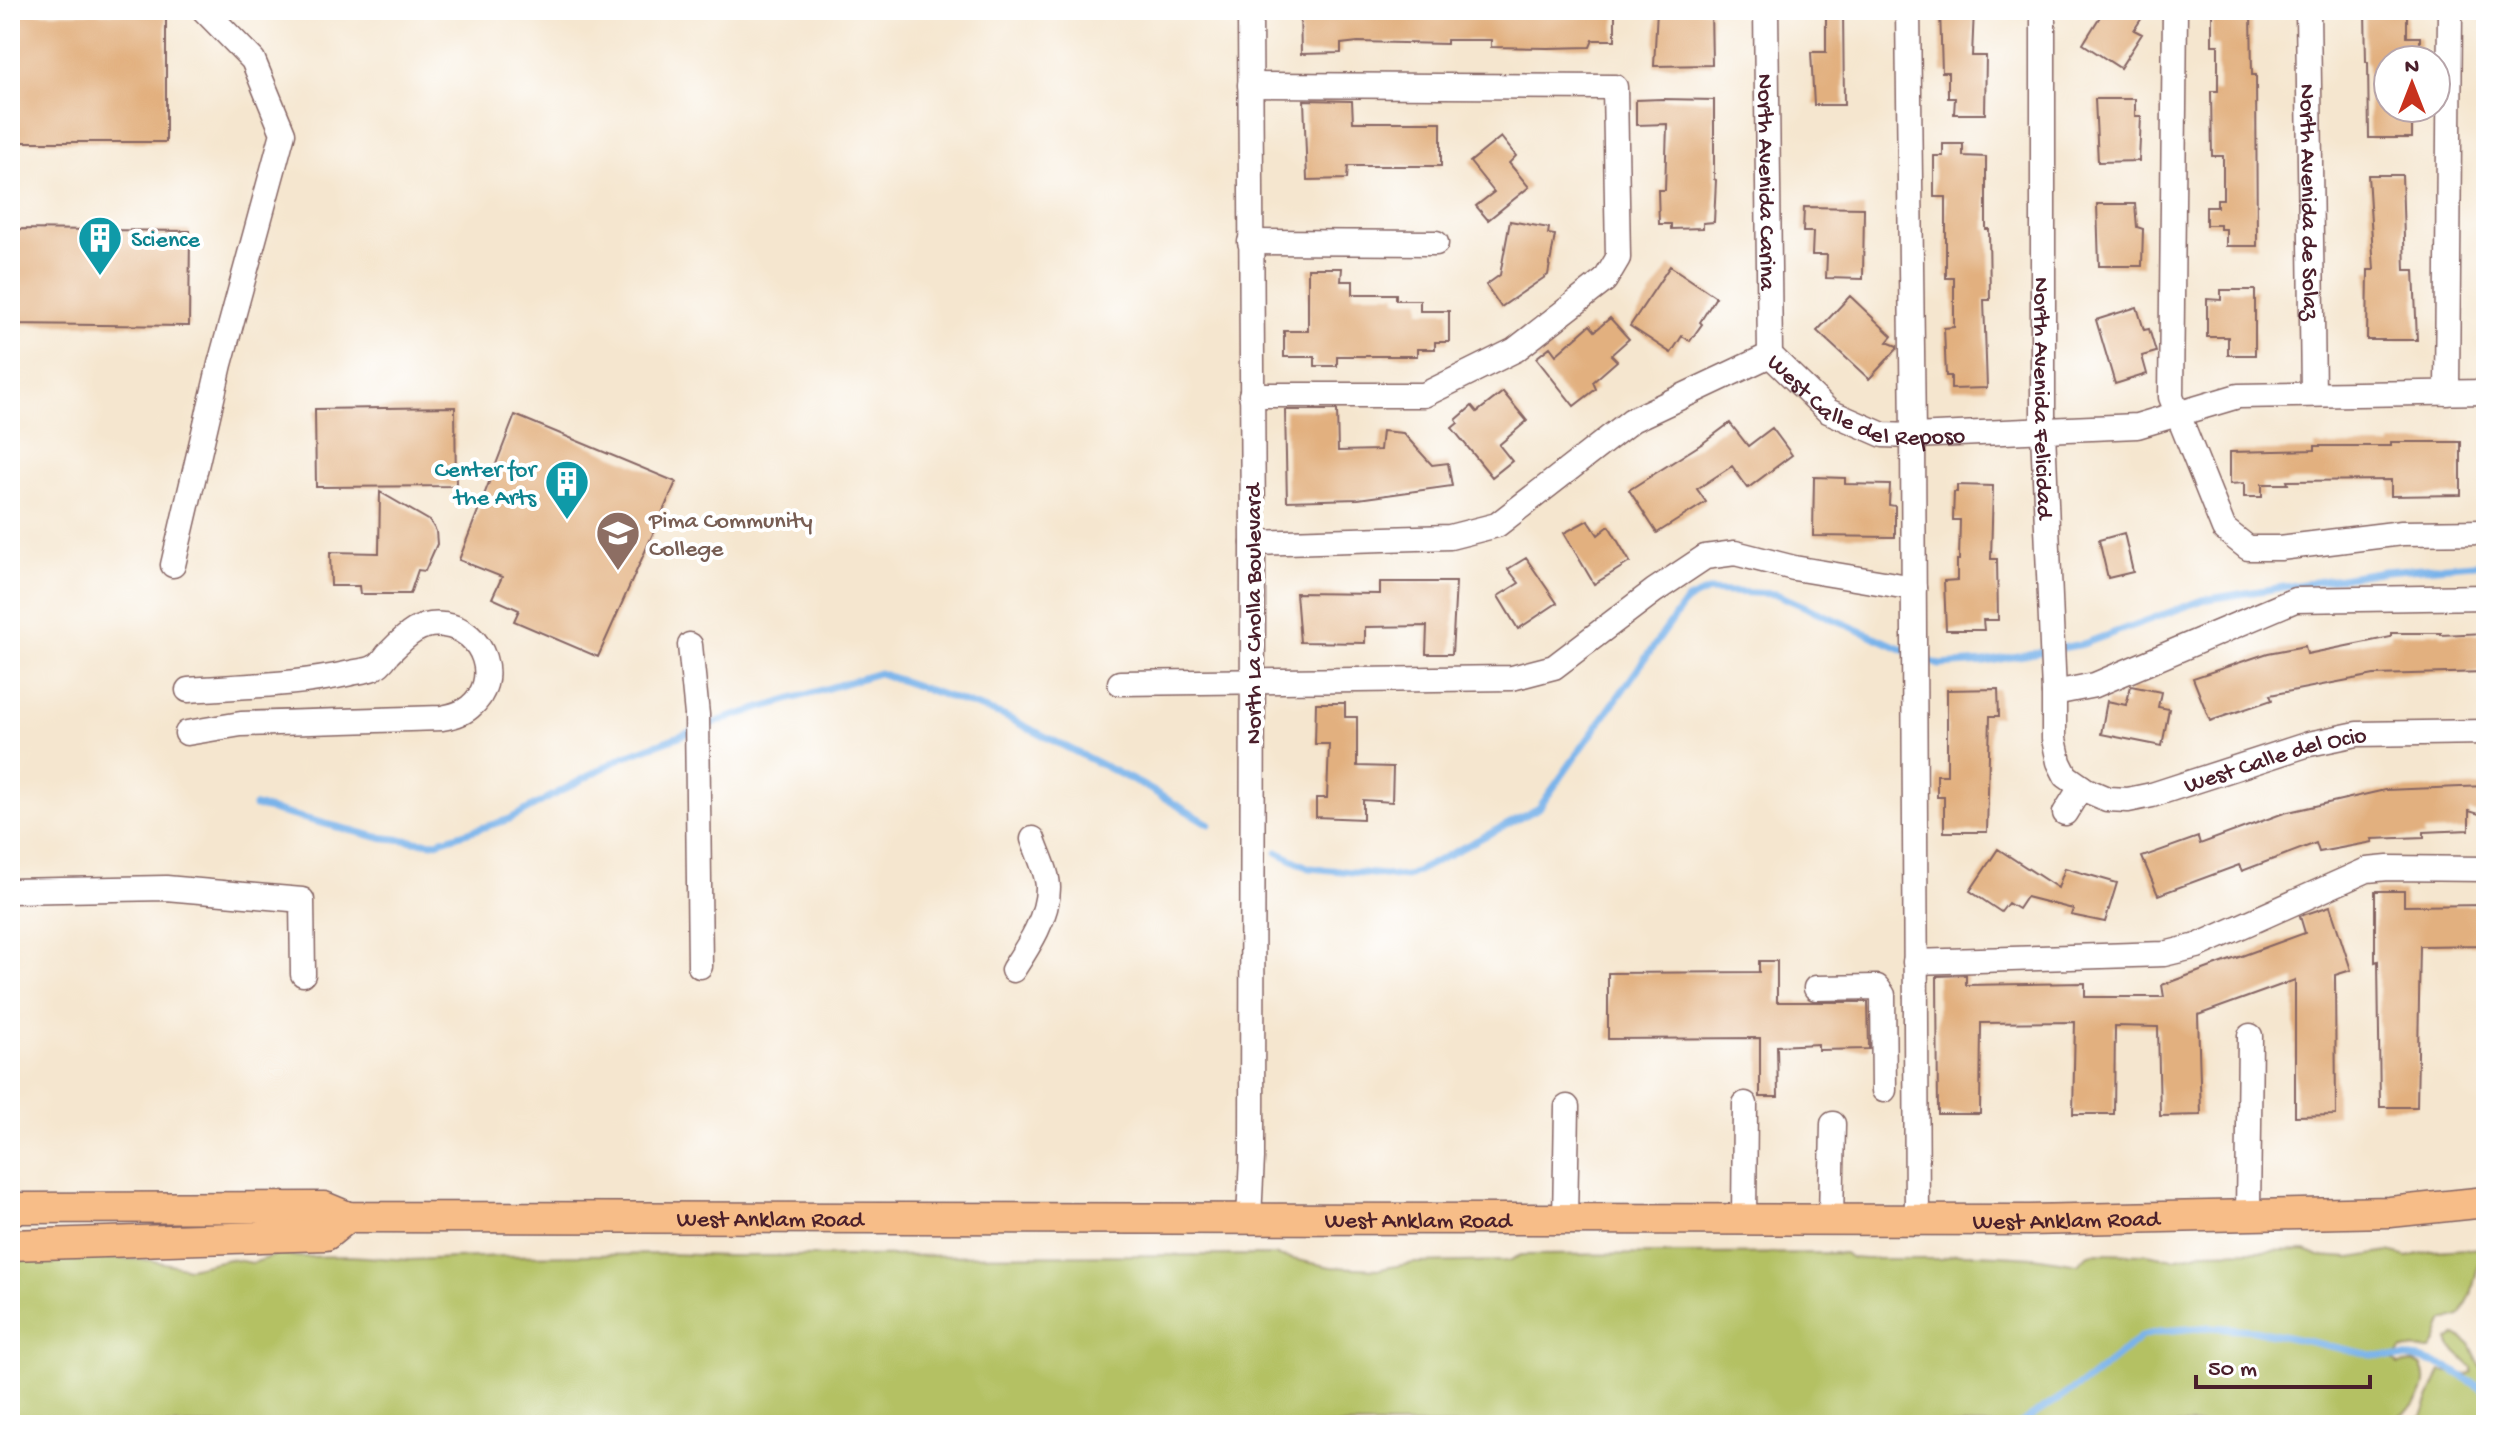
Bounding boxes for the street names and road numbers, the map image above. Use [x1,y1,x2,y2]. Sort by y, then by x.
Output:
street label: North Avenida Carina [1749,74,1780,291]
street label: North Avenida de Solaz [2291,83,2323,322]
street label: North Avenida Felicidad [2025,277,2058,522]
street label: West Calle del Reposo [1759,349,1966,454]
street label: North La Cholla Boulevard [1241,482,1270,744]
street label: West Calle del Ocio [2181,723,2367,802]
street label: West Anklam Road [1972,1206,2162,1238]
street label: West Anklam Road [676,1207,866,1236]
street label: West Anklam Road [1324,1208,1514,1237]

